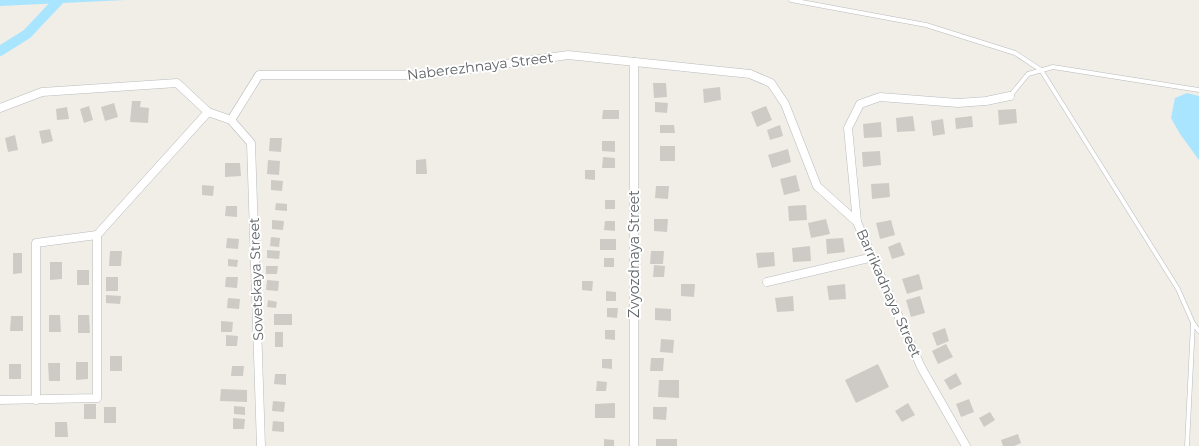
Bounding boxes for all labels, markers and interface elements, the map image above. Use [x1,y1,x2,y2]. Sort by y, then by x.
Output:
street label: Naberezhnaya Street [406,48,554,84]
street label: Zvyozdnaya Street [625,190,643,318]
street label: Sovetskaya Street [245,217,267,341]
street label: Barrikadnaya Street [853,226,926,360]

